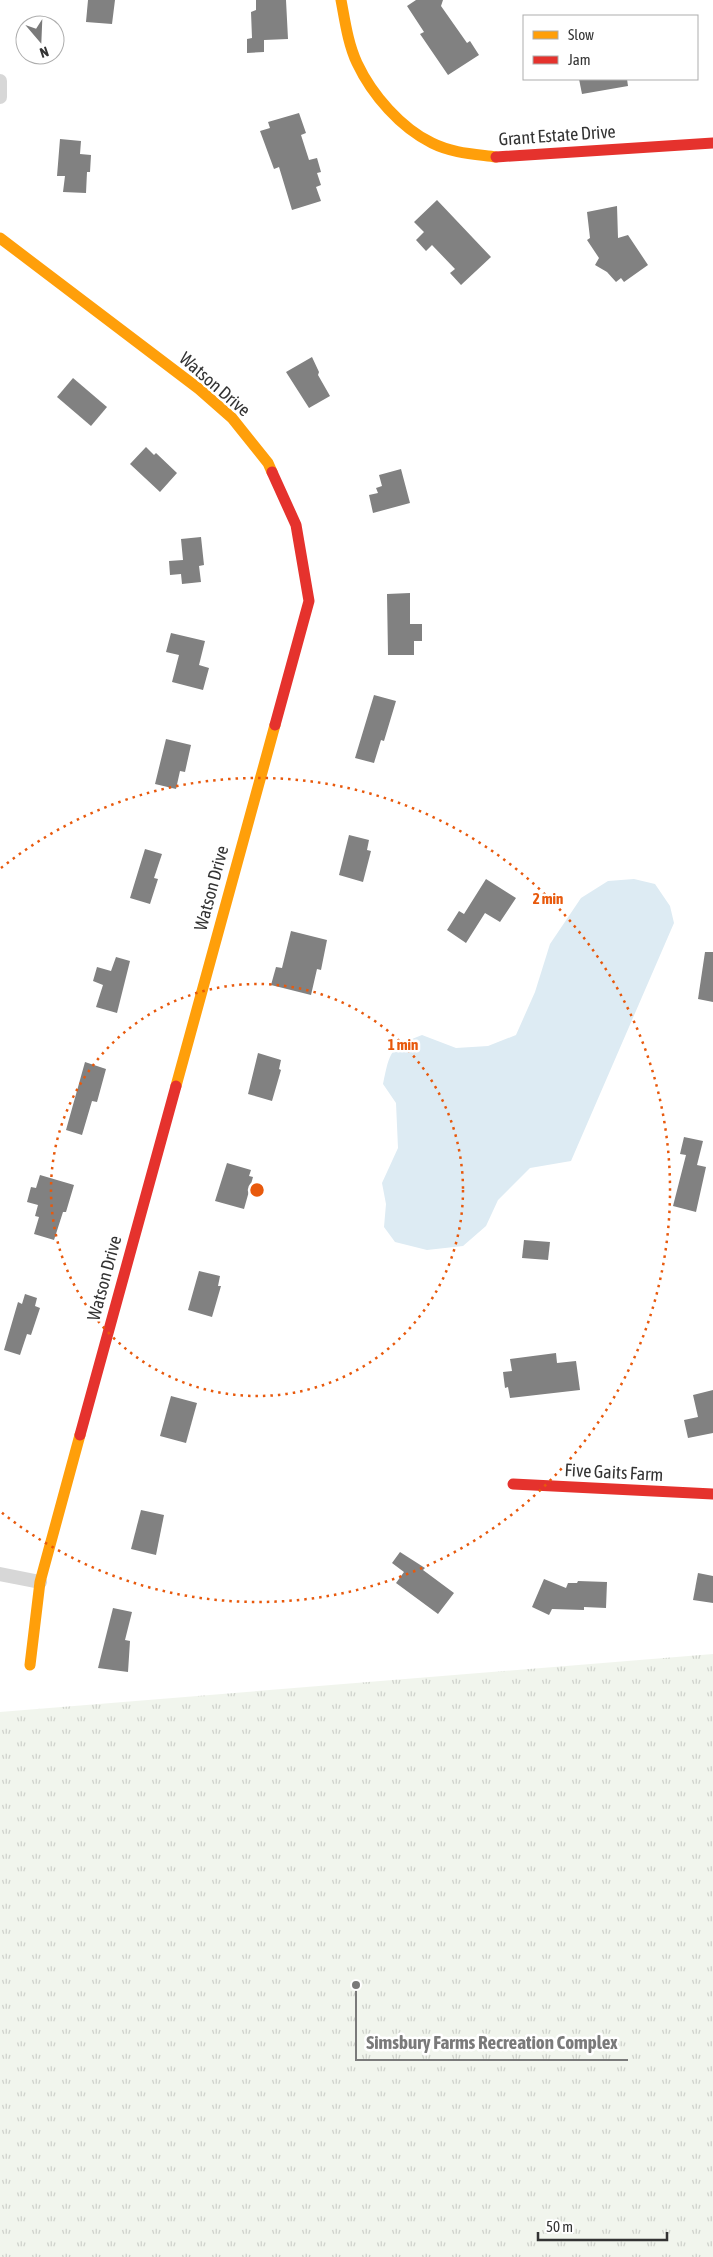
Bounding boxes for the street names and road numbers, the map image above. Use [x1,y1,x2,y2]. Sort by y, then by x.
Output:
street label: Grant Estate Drive [498,120,616,150]
street label: Watson Drive [175,348,255,420]
street label: Watson Drive [190,843,232,933]
street label: Watson Drive [83,1233,125,1323]
street label: Five Gaits Farm [564,1459,664,1485]

